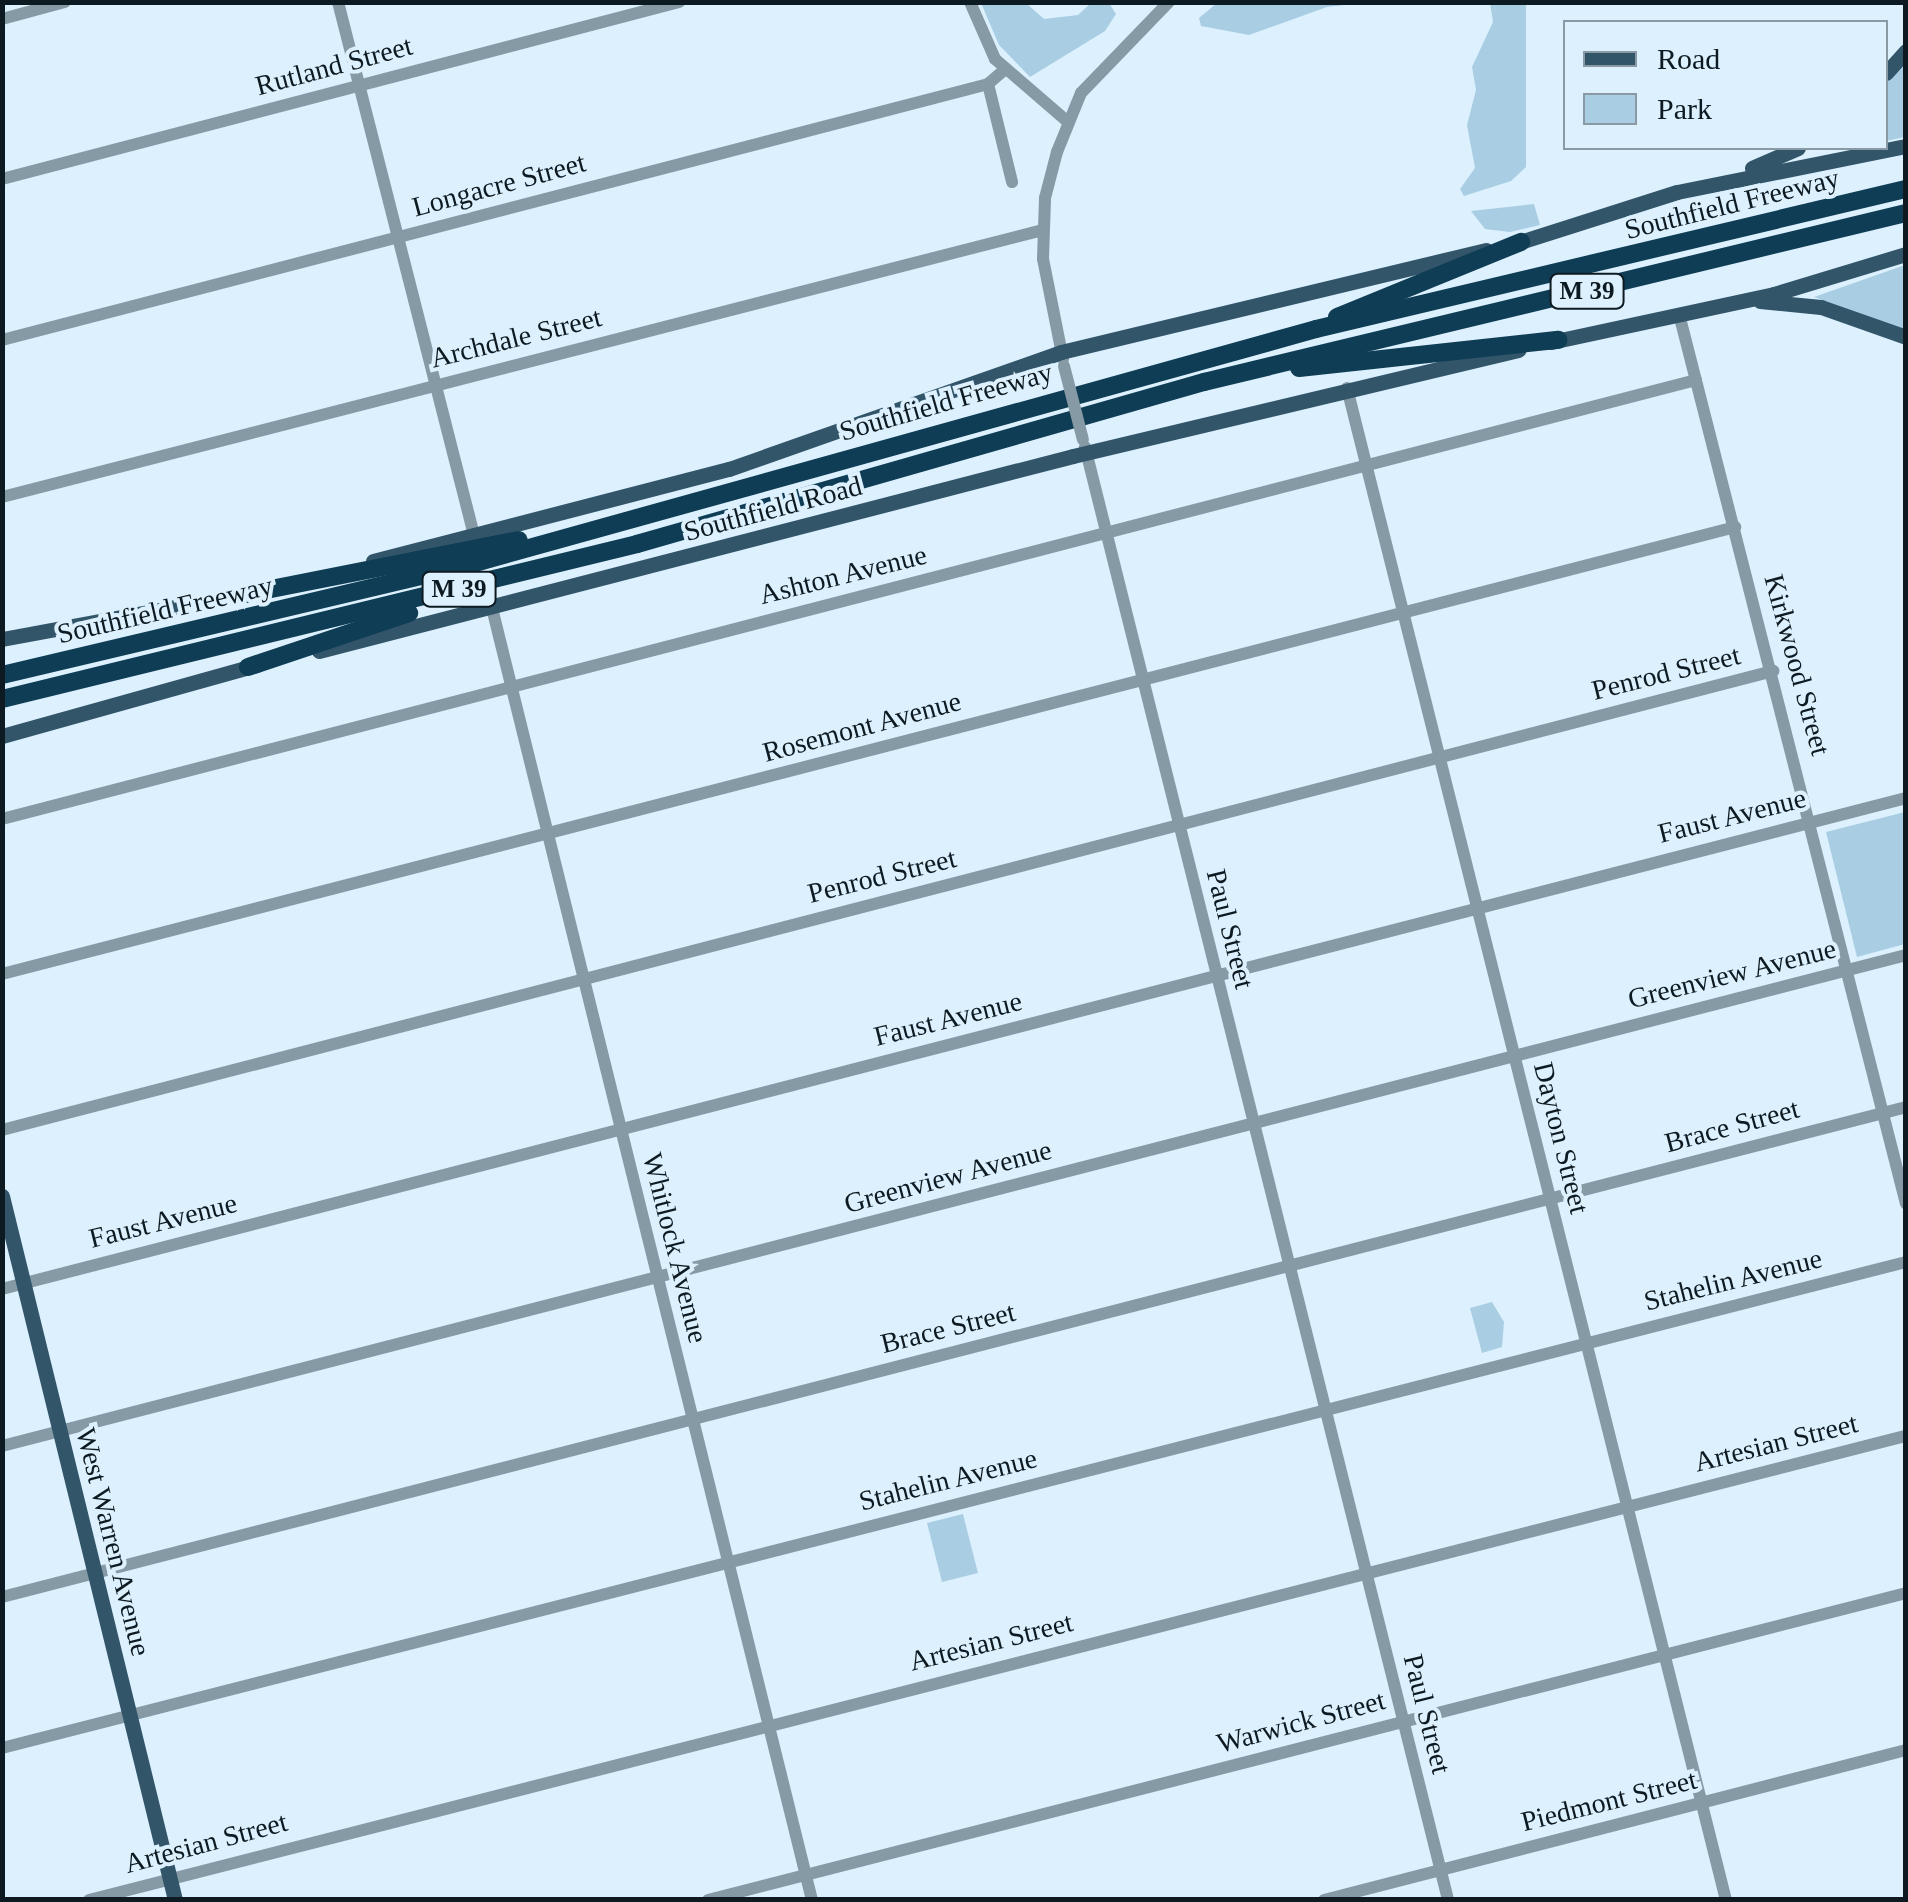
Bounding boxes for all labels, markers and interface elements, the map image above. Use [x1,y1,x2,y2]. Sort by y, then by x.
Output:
legend [1563,20,1888,150]
street label: Rutland Street [252,29,416,103]
text: Road [1657,42,1720,75]
text: Park [1657,92,1712,125]
street label: Longacre Street [409,146,589,224]
street label: Southfield Freeway [1621,161,1843,247]
road number: M 39 [1550,271,1624,311]
street label: Archdale Street [427,301,605,375]
street label: Southfield Freeway [836,356,1056,448]
street label: Southfield Road [680,469,866,549]
street label: Ashton Avenue [755,538,931,612]
street label: Southfield Freeway [54,569,276,651]
road number: M 39 [422,569,496,609]
street label: Kirkwood Street [1757,571,1837,759]
street label: Penrod Street [1588,638,1744,708]
street label: Rosemont Avenue [758,684,966,770]
street label: Faust Avenue [1654,781,1810,851]
street label: Penrod Street [804,841,960,911]
street label: Paul Street [1199,866,1261,992]
street label: Greenview Avenue [1624,932,1840,1016]
street label: Faust Avenue [870,984,1026,1054]
street label: Dayton Street [1526,1059,1596,1217]
street label: Brace Street [1661,1092,1803,1160]
street label: Greenview Avenue [840,1133,1056,1221]
street label: Whitlock Avenue [635,1149,715,1347]
street label: Faust Avenue [85,1186,241,1256]
street label: Stahelin Avenue [1640,1241,1826,1319]
street label: Brace Street [877,1295,1019,1361]
street label: Artesian Street [1691,1406,1861,1480]
street label: West Warren Avenue [68,1423,158,1661]
street label: Stahelin Avenue [855,1441,1041,1519]
street label: Artesian Street [906,1605,1076,1679]
street label: Paul Street [1396,1651,1458,1777]
street label: Warwick Street [1213,1683,1389,1761]
street label: Piedmont Street [1518,1763,1700,1839]
street label: Artesian Street [121,1805,291,1881]

